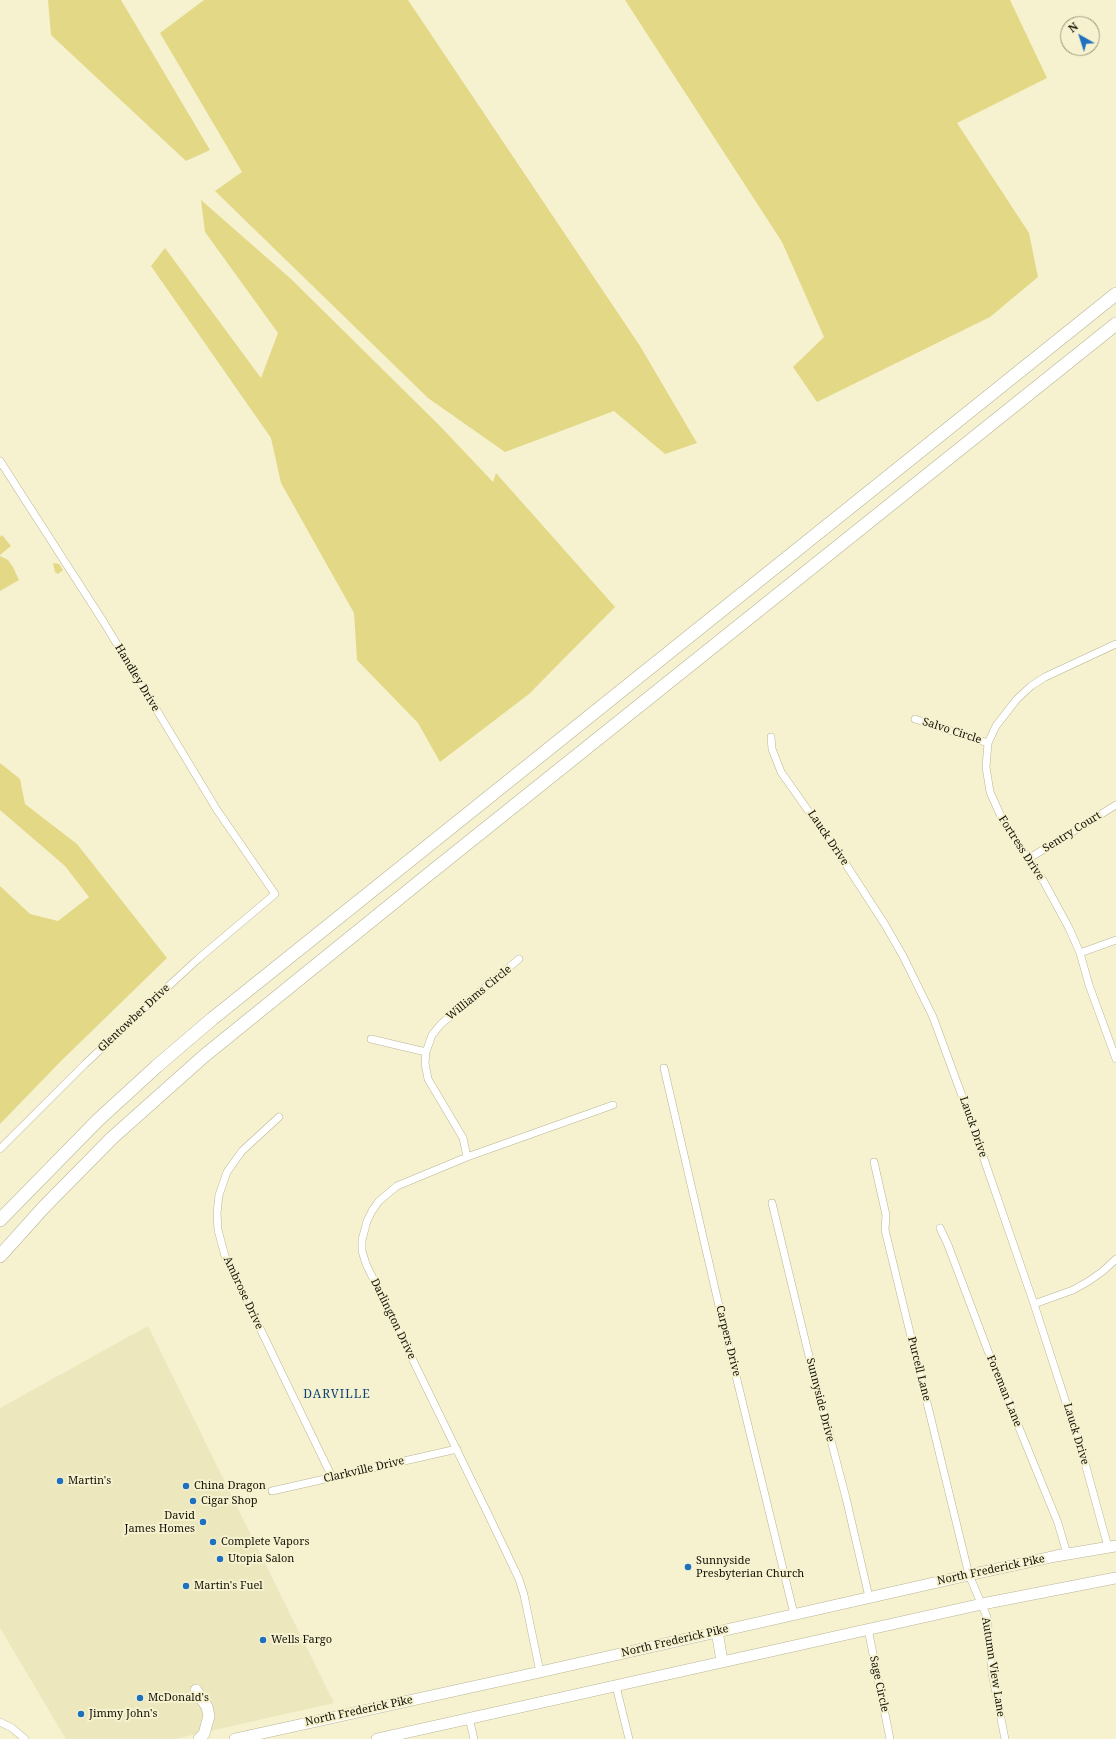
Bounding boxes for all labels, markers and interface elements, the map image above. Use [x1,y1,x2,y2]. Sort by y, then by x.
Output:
north arrow [1060,16,1100,56]
text: N [1065,19,1081,36]
street label: Handley Drive [112,642,162,714]
street label: Salvo Circle [921,715,983,747]
street label: Lauck Drive [805,808,851,868]
street label: Sentry Court [1040,809,1104,855]
street label: Fortress Drive [995,813,1047,883]
street label: Williams Circle [444,963,514,1023]
street label: Glentowber Drive [95,981,173,1055]
street label: Lauck Drive [956,1095,990,1159]
street label: Ambrose Drive [220,1254,266,1332]
street label: Darlington Drive [368,1276,418,1362]
street label: Carpers Drive [713,1304,743,1378]
street label: Purcell Lane [905,1335,933,1403]
street label: Foreman Lane [984,1353,1024,1429]
street label: Sunnyside Drive [803,1357,837,1443]
district label: DARVILLE [303,1388,371,1402]
street label: Lauck Drive [1060,1402,1092,1466]
street label: Clarkville Drive [322,1454,406,1486]
place label: Martin's [68,1474,111,1488]
marker: Martin's [55,1476,65,1486]
place label: China Dragon [194,1479,266,1493]
marker: China Dragon [181,1481,191,1491]
place label: Cigar Shop [201,1494,257,1508]
marker: Cigar Shop [188,1496,198,1506]
place label: David James Homes [124,1509,195,1535]
marker: David James Homes [198,1517,208,1527]
place label: Complete Vapors [221,1535,309,1549]
marker: Complete Vapors [208,1537,218,1547]
place label: Utopia Salon [228,1552,294,1566]
street label: North Frederick Pike [936,1552,1046,1588]
marker: Utopia Salon [215,1554,225,1564]
place label: Sunnyside Presbyterian Church [696,1554,804,1580]
marker: Sunnyside Presbyterian Church [683,1562,693,1572]
place label: Martin's Fuel [194,1579,263,1593]
marker: Martin's Fuel [181,1581,191,1591]
street label: Autumn View Lane [979,1616,1007,1718]
street label: North Frederick Pike [620,1622,730,1660]
place label: Wells Fargo [271,1633,332,1647]
marker: Wells Fargo [258,1635,268,1645]
street label: Sage Circle [867,1655,891,1713]
place label: McDonald's [148,1691,209,1705]
marker: McDonald's [135,1693,145,1703]
street label: North Frederick Pike [304,1693,414,1729]
place label: Jimmy John's [89,1707,157,1721]
marker: Jimmy John's [76,1709,86,1719]

